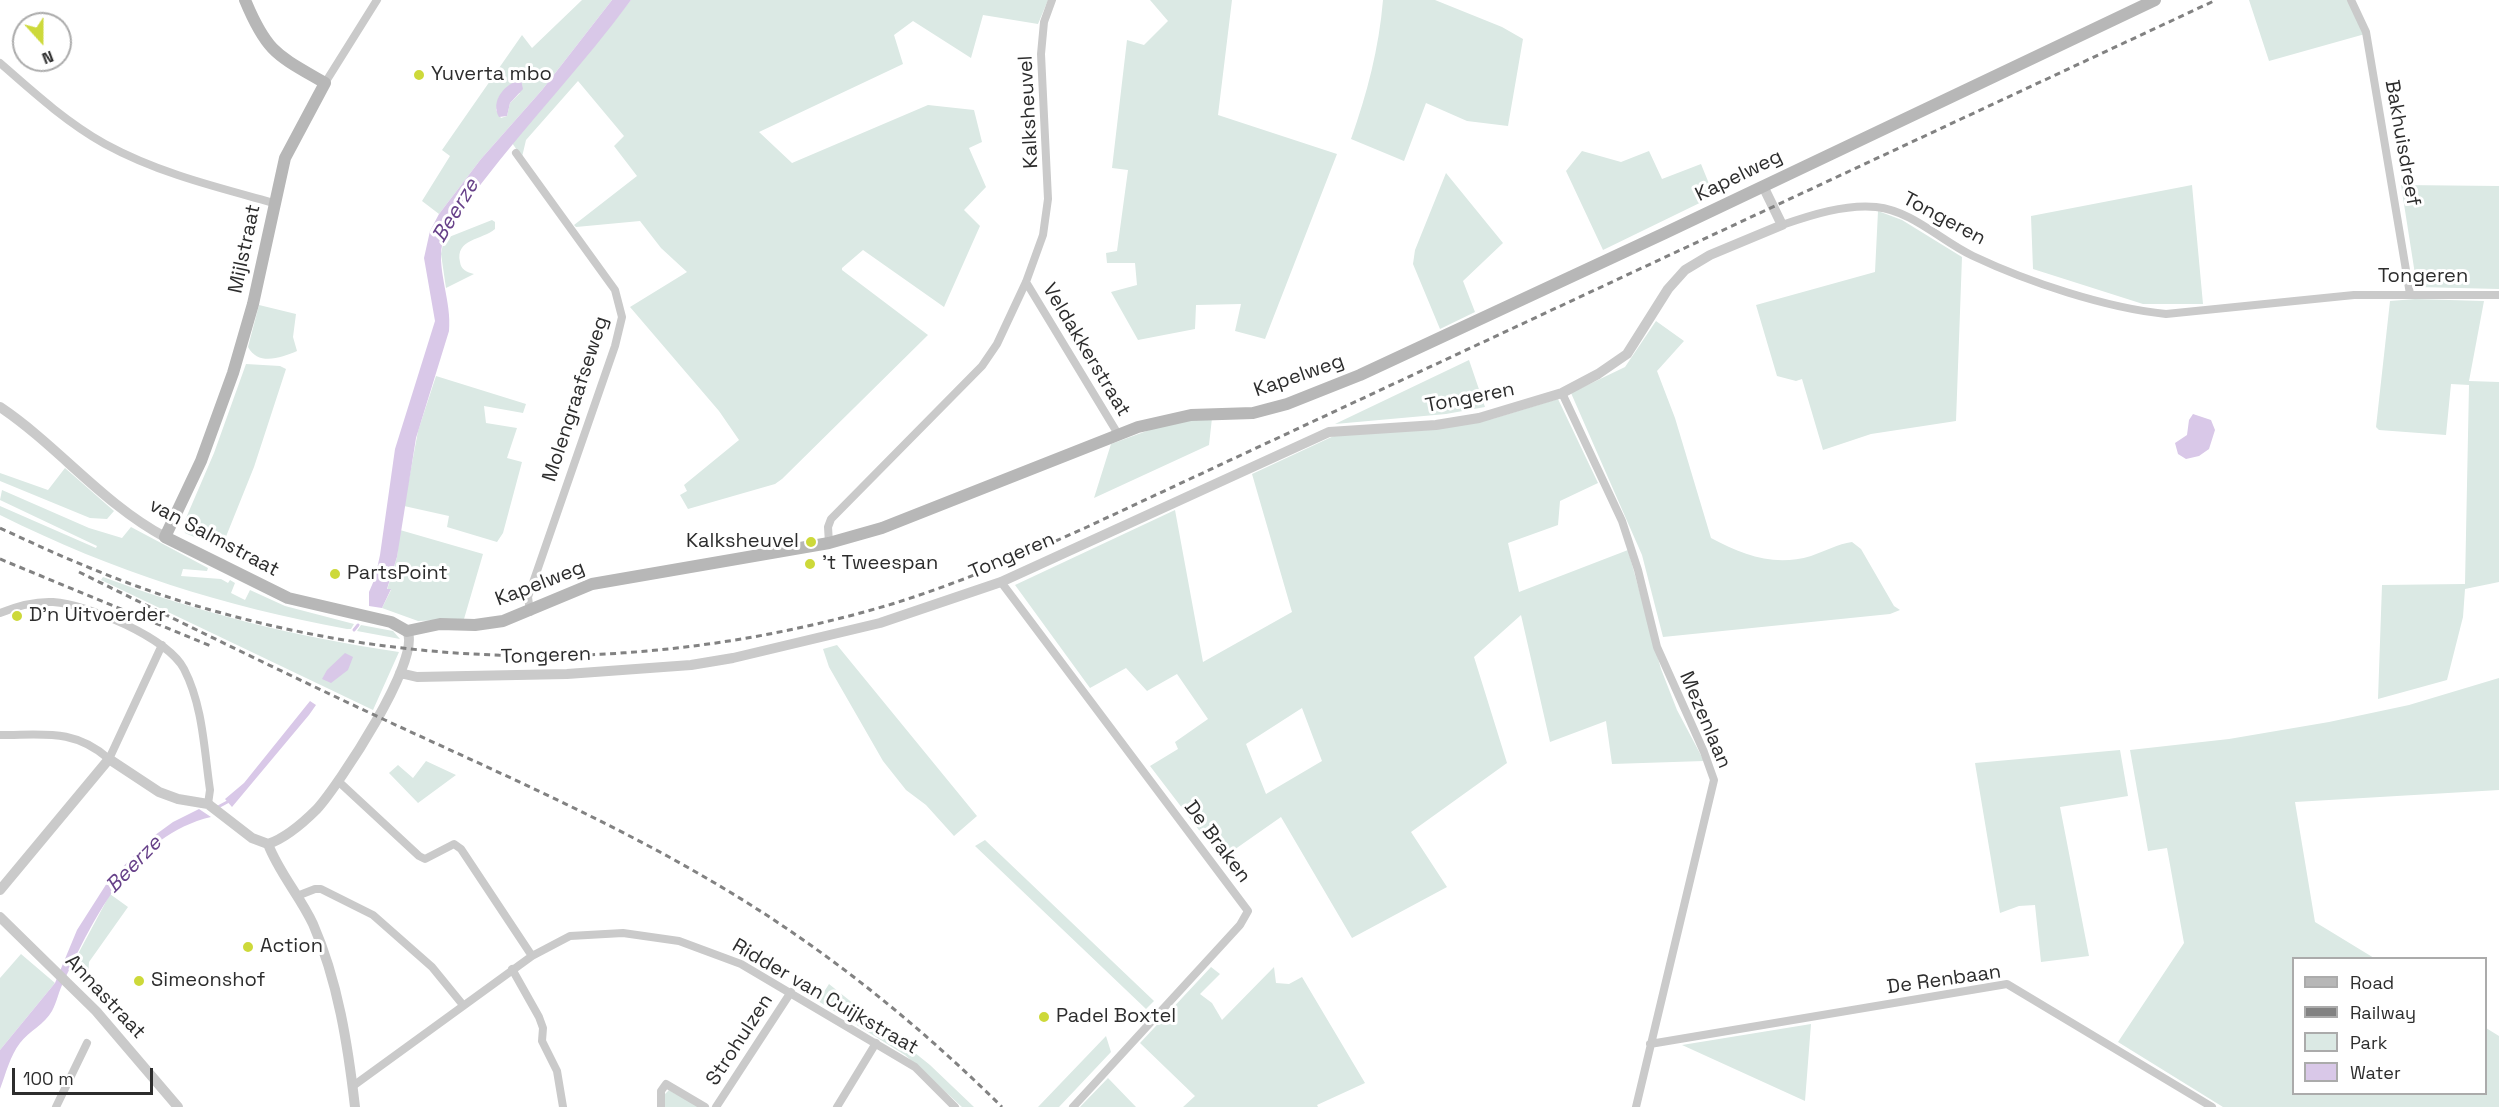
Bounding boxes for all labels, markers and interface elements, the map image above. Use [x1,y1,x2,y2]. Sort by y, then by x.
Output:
north arrow [12,12,72,72]
text: N [39,46,57,69]
street label: Kalksheuvel [1014,55,1044,169]
place label: Yuverta mbo [431,63,552,87]
marker: Yuverta mbo [412,68,426,82]
street label: Bakhuisdreef [2379,78,2425,208]
street label: Kapelweg [1692,145,1786,207]
water label: Beerze [427,175,485,247]
street label: Tongeren [1898,187,1990,251]
street label: Mijlstraat [224,202,266,296]
street label: Tongeren [2378,265,2468,289]
street label: Veldakkerstraat [1037,279,1135,421]
street label: Molengraafseweg [538,313,614,485]
street label: Kapelweg [1251,349,1347,403]
street label: Tongeren [1423,378,1517,418]
street label: van Salmstraat [145,494,283,582]
street label: Tongeren [966,527,1058,585]
place label: Kalksheuvel [686,530,799,554]
marker: Kalksheuvel [804,535,818,549]
place label: 't Tweespan [822,552,938,576]
street label: Kapelweg [492,556,588,612]
marker: 't Tweespan [803,557,817,571]
place label: PartsPoint [347,562,448,586]
marker: PartsPoint [328,567,342,581]
place label: D'n Uitvoerder [29,604,166,628]
marker: D'n Uitvoerder [10,609,24,623]
street label: Tongeren [500,642,592,670]
street label: Mezenlaan [1674,668,1736,772]
street label: De Braken [1178,796,1256,888]
water label: Beerze [101,831,167,899]
street label: Ridder van Cuijkstraat [728,934,922,1060]
place label: Action [260,935,323,959]
marker: Action [241,940,255,954]
street label: Annastraat [60,950,150,1044]
legend [2292,957,2487,1095]
street label: De Renbaan [1885,960,2003,1000]
place label: Simeonshof [151,969,265,993]
text: Road [2350,971,2394,994]
marker: Simeonshof [132,974,146,988]
street label: Strohulzen [702,990,778,1090]
text: Railway [2350,1001,2416,1024]
place label: Padel Boxtel [1056,1005,1176,1029]
marker: Padel Boxtel [1037,1010,1051,1024]
text: Park [2350,1031,2387,1054]
scale bar [15,1056,156,1094]
text: Water [2350,1061,2401,1084]
text: 100 m [23,1067,74,1090]

